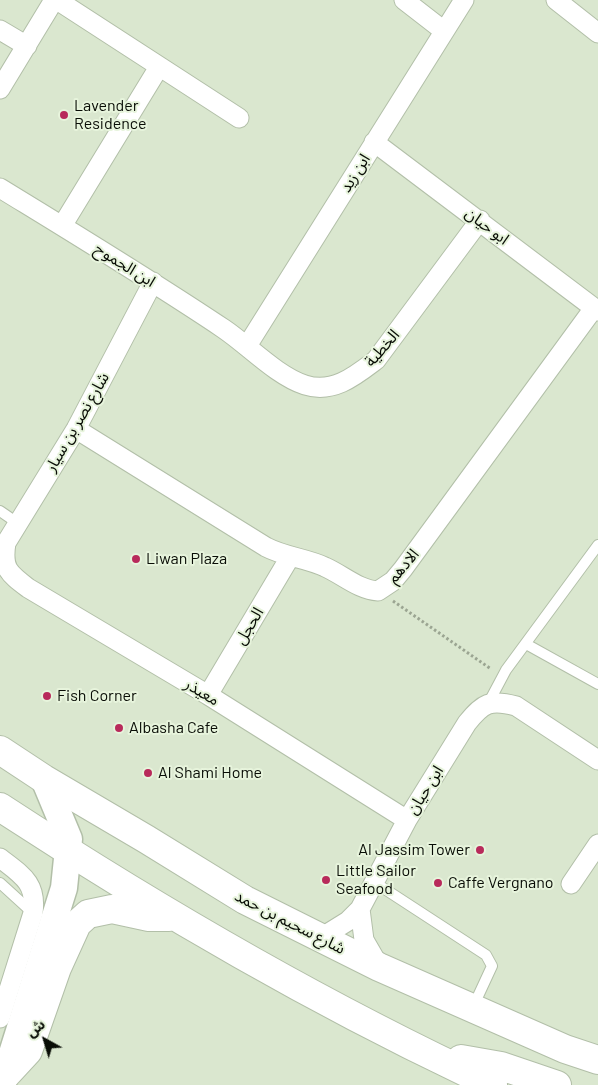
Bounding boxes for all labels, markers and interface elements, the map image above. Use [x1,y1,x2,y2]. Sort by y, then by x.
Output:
place label: Lavender Residence [74,96,146,134]
marker: Lavender Residence [58,109,70,121]
street label: ابن زيد [336,150,374,196]
street label: ابو حيان [461,203,513,249]
street label: ابن الجموح [91,239,159,291]
street label: الخطية [361,325,403,371]
street label: شارع نصر بن سيار [41,369,113,475]
street label: الادهم [383,545,423,587]
place label: Liwan Plaza [146,549,227,569]
marker: Liwan Plaza [130,553,142,565]
street label: الحجل [230,604,268,648]
street label: معيذر [181,674,223,710]
place label: Fish Corner [57,686,137,706]
marker: Fish Corner [41,690,53,702]
place label: Albasha Cafe [129,718,218,738]
marker: Albasha Cafe [113,722,125,734]
street label: ابن حيان [403,762,447,818]
place label: Al Shami Home [158,763,262,783]
marker: Al Shami Home [142,767,154,779]
place label: Al Jassim Tower [358,840,470,860]
marker: Al Jassim Tower [474,844,486,856]
place label: Little Sailor Seafood [336,861,416,899]
place label: Caffe Vergnano [448,873,553,893]
marker: Little Sailor Seafood [320,874,332,886]
marker: Caffe Vergnano [432,877,444,889]
street label: شارع سحيم بن حمد [231,886,349,958]
north arrow [20,1015,70,1065]
text: ش [22,1015,48,1041]

